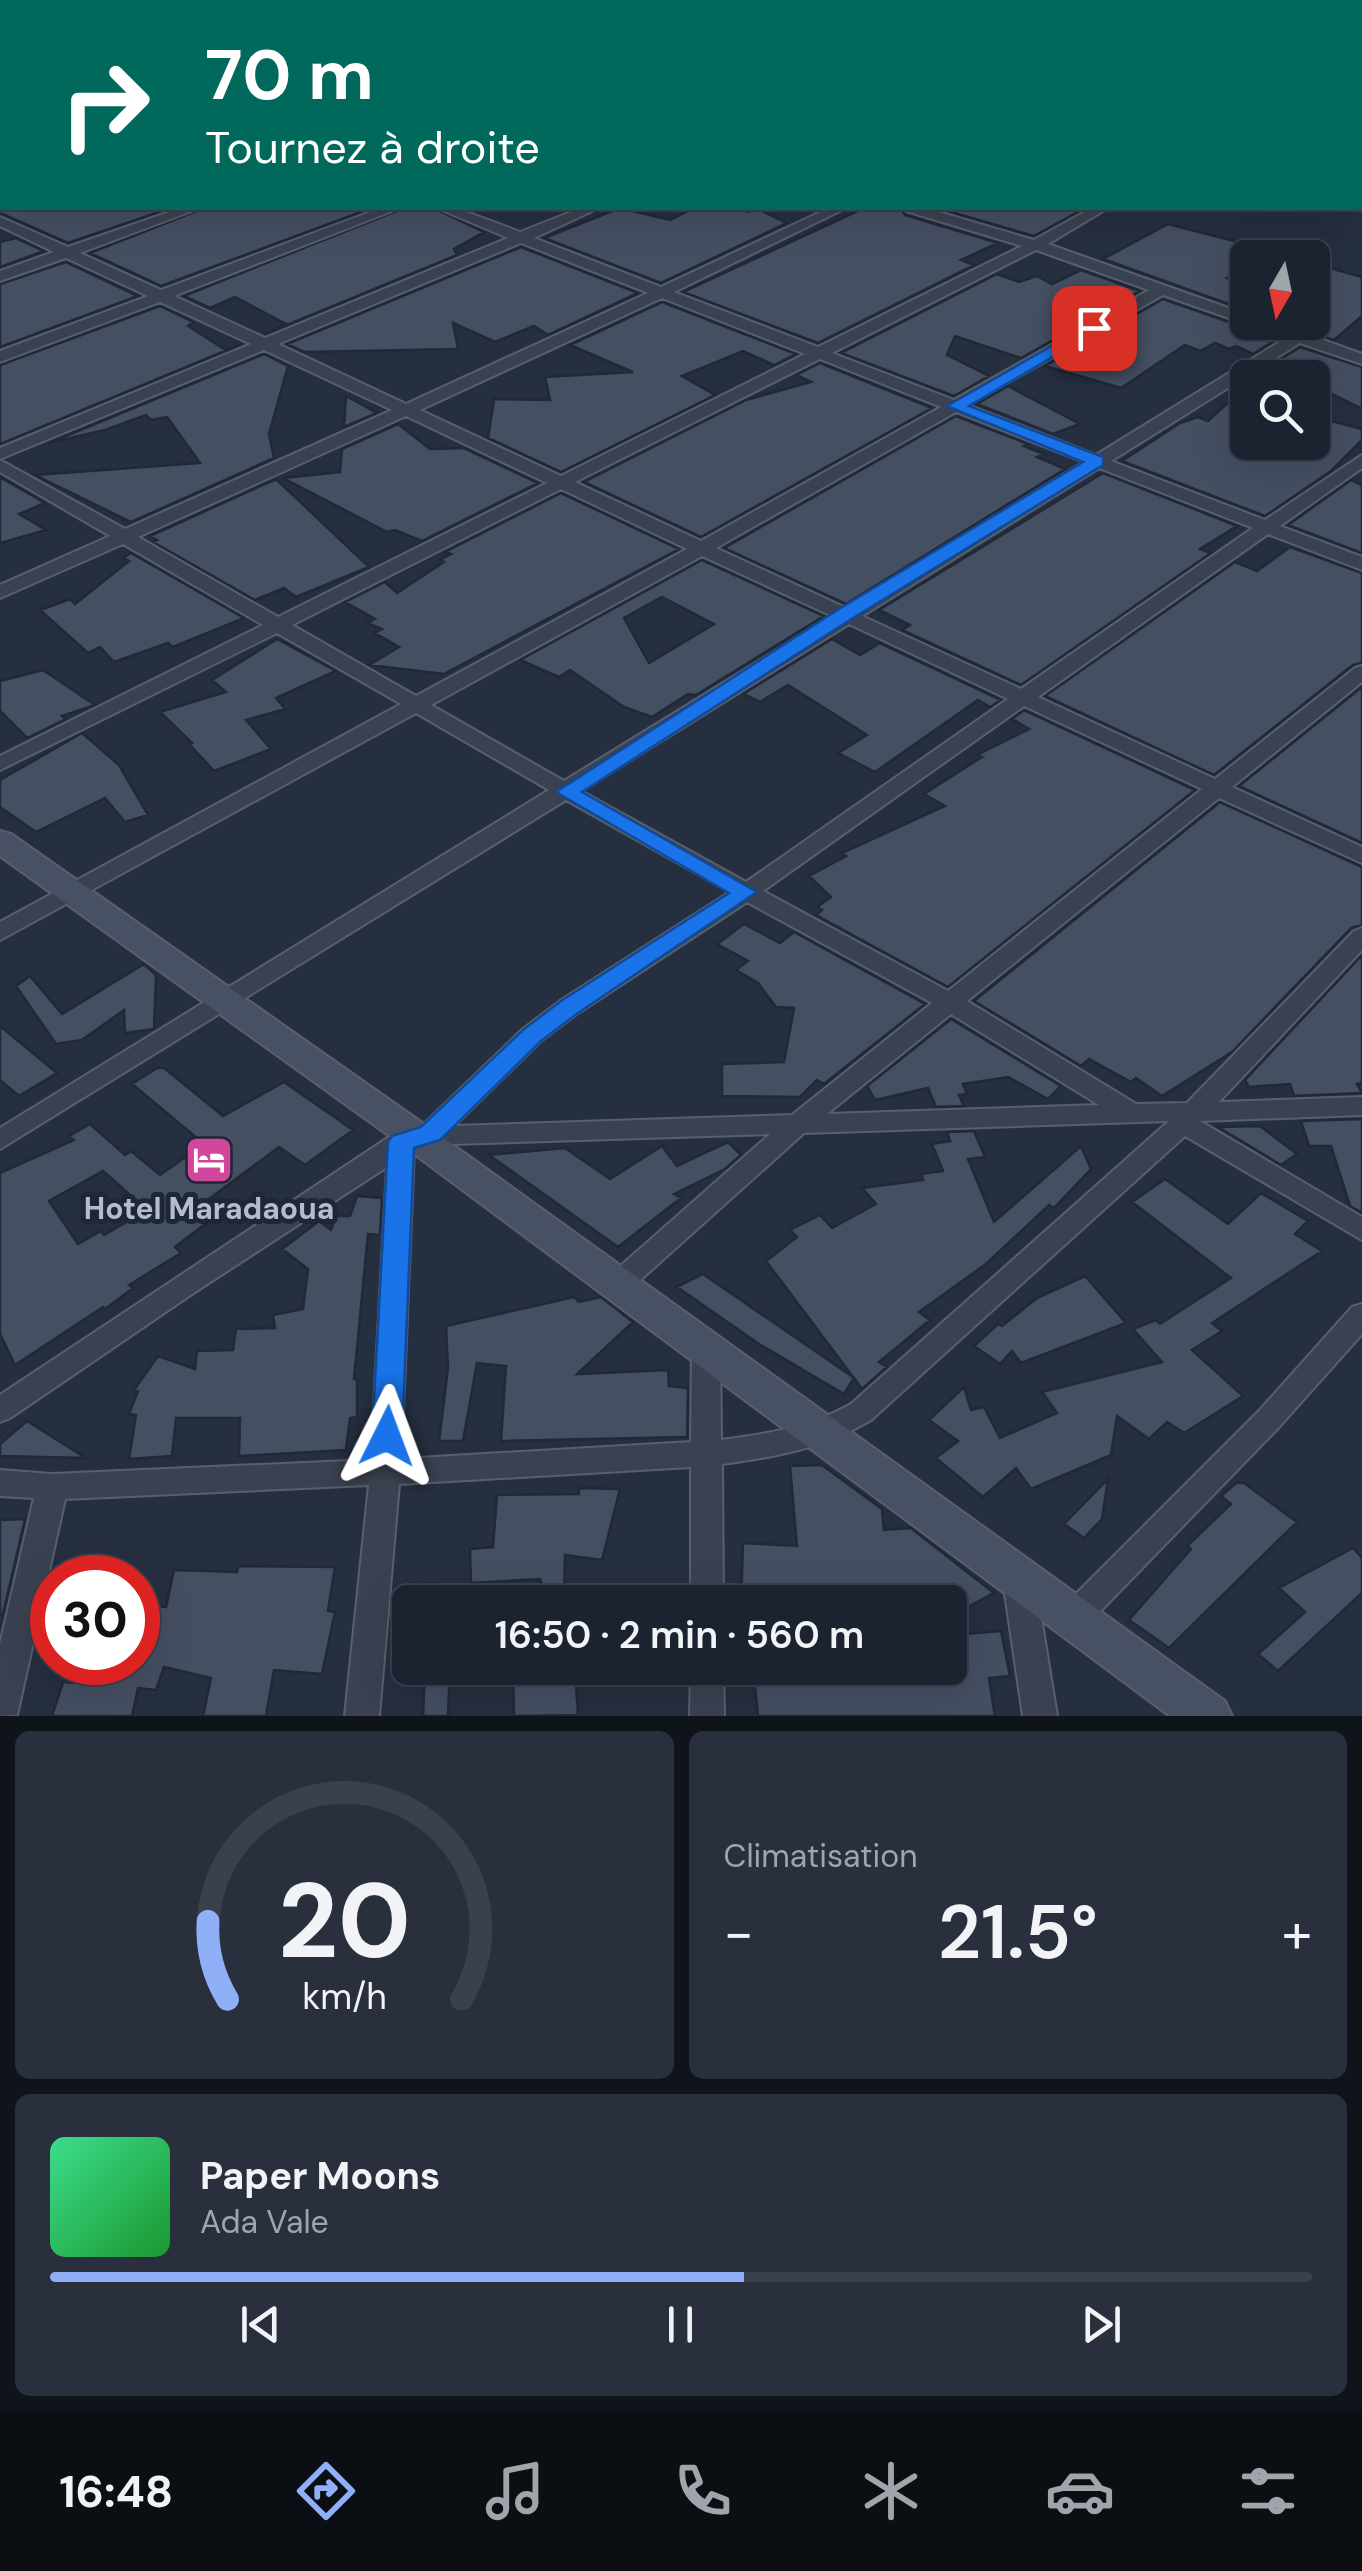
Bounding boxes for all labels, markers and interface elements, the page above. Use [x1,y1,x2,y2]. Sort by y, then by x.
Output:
text: 70 m [205,30,374,121]
icon: right [40,40,170,170]
text: Tournez à droite [205,118,540,177]
north arrow [1230,240,1330,340]
map controls [1230,240,1330,460]
pin [1052,286,1137,371]
icon: arrive [1067,301,1122,356]
button: search [1230,360,1330,460]
hotel icon: Hotel Maradaoua [183,1134,235,1186]
place label: Hotel Maradaoua [84,1189,334,1228]
position arrow [335,1384,439,1488]
speed limit sign: 30 [30,1555,160,1685]
text: 16:50 · 2 min · 560 m [495,1610,864,1660]
text: Climatisation [724,1835,918,1877]
text: 20 [278,1854,411,1989]
text: 21.5° [938,1884,1098,1981]
text: − [724,1897,754,1969]
text: + [1282,1897,1312,1969]
text: km/h [302,1974,386,2020]
text: Paper Moons [200,2151,440,2201]
text: Ada Vale [200,2201,329,2243]
icon: previous [233,2297,288,2352]
icon: pause [653,2297,708,2352]
icon: next [1074,2297,1129,2352]
icon: directions [291,2456,361,2526]
icon: music [480,2456,550,2526]
icon: phone [668,2456,738,2526]
icon: climate [856,2456,926,2526]
icon: car [1045,2456,1115,2526]
icon: filters [1233,2456,1303,2526]
text: 16:48 [59,2462,173,2521]

